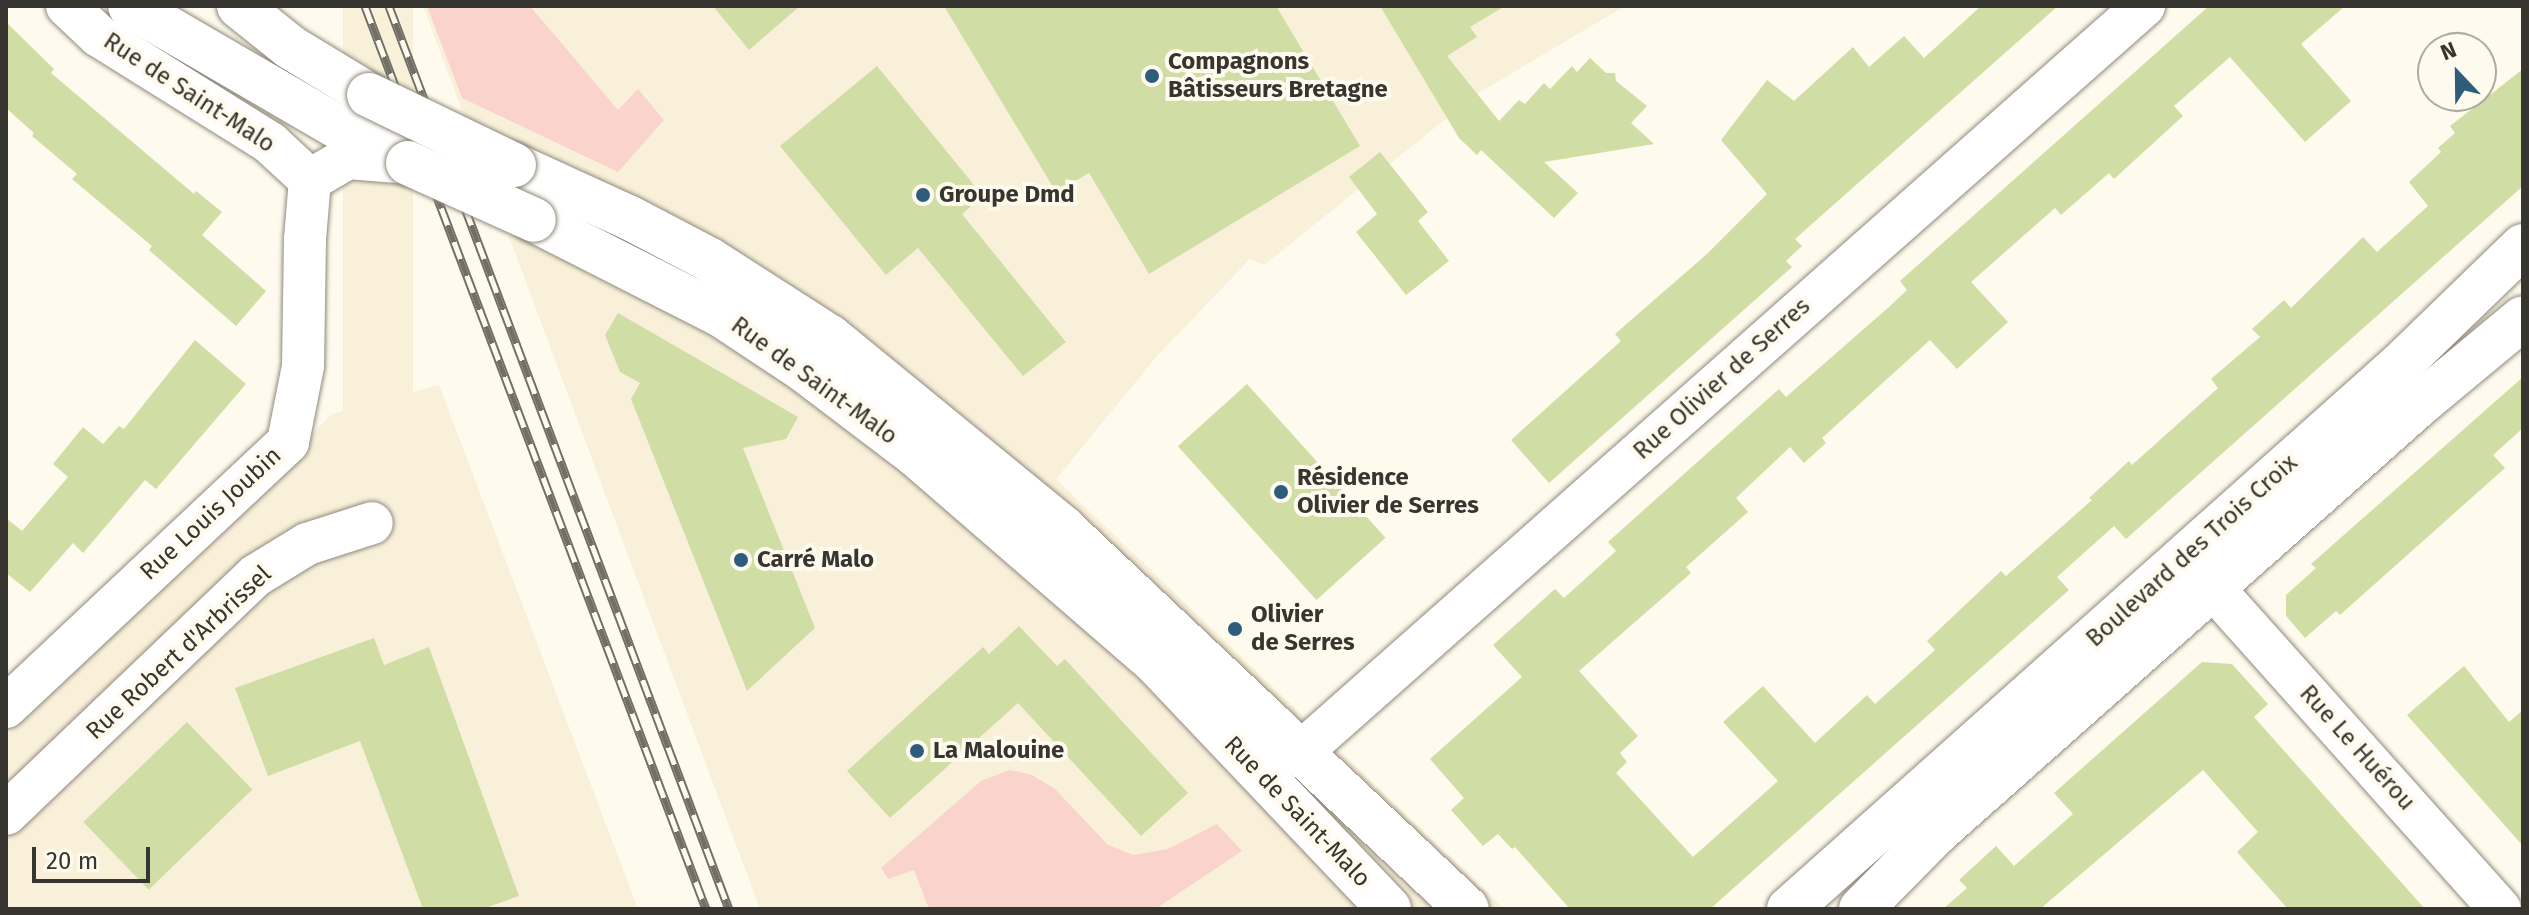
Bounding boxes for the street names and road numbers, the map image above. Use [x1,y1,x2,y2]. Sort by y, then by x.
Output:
street label: Rue de Saint-Malo [98,27,280,159]
street label: Rue Olivier de Serres [1628,292,1816,466]
street label: Rue de Saint-Malo [725,311,903,451]
street label: Rue Louis Joubin [135,441,287,587]
street label: Boulevard des Trois Croix [2081,449,2303,653]
street label: Rue Robert d'Arbrissel [81,560,277,746]
street label: Rue Le Huérou [2293,679,2421,817]
street label: Rue de Saint-Malo [1218,731,1376,893]

